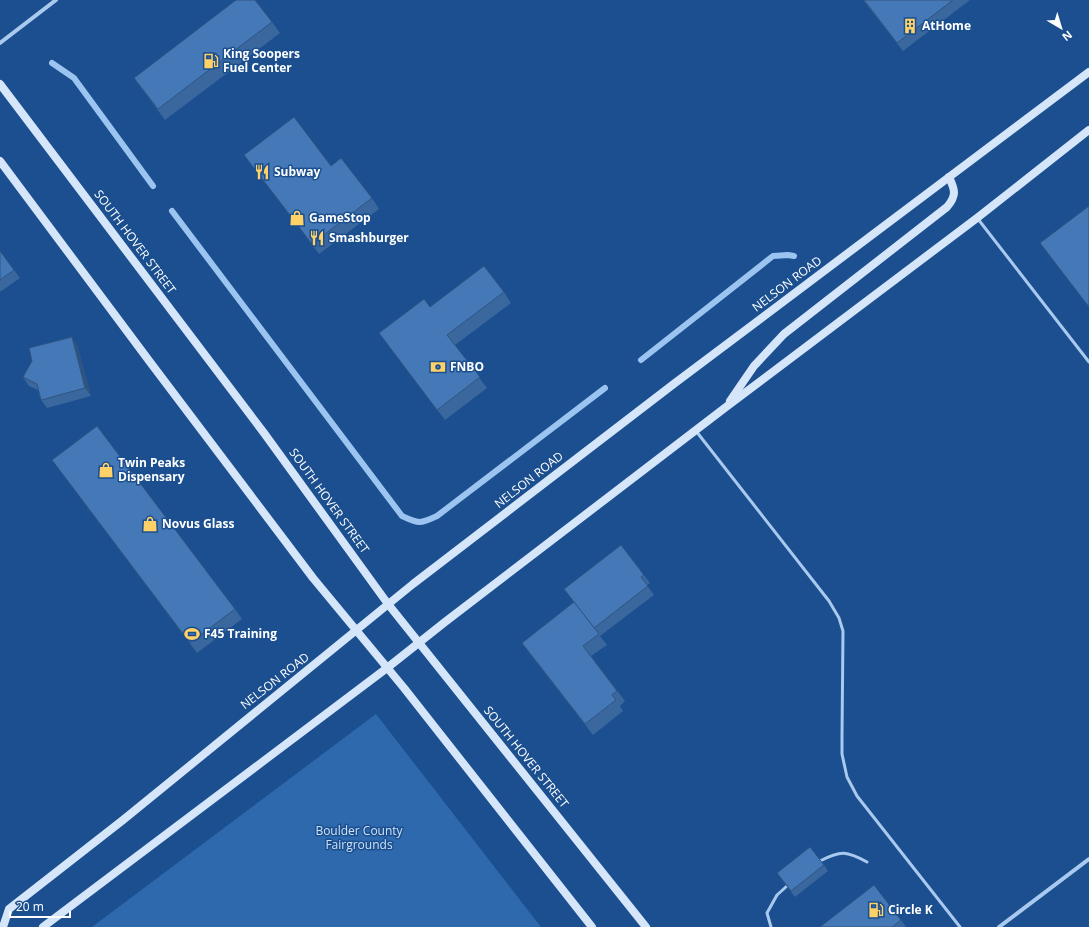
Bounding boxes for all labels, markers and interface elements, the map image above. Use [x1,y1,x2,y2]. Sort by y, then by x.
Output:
north arrow [1041,8,1081,48]
building icon: AtHome [901,17,919,35]
place label: AtHome [922,17,971,34]
text: N [1059,28,1076,45]
place label: King Soopers Fuel Center [223,45,300,76]
fuel station icon: King Soopers Fuel Center [202,52,220,70]
restaurant icon: Subway [253,163,271,181]
place label: Subway [274,163,321,180]
street label: SOUTH HOVER STREET [91,186,180,298]
shop icon: GameStop [288,209,306,227]
place label: GameStop [309,209,371,226]
restaurant icon: Smashburger [308,229,326,247]
place label: Smashburger [329,229,409,246]
street label: NELSON ROAD [748,252,825,315]
bank icon: FNBO [429,358,447,376]
place label: FNBO [450,358,484,375]
street label: SOUTH HOVER STREET [285,445,374,557]
street label: NELSON ROAD [491,447,567,512]
place label: Twin Peaks Dispensary [118,454,185,485]
shop icon: Twin Peaks Dispensary [97,461,115,479]
shop icon: Novus Glass [141,515,159,533]
place label: Novus Glass [162,515,235,532]
sports icon: F45 Training [183,625,201,643]
place label: F45 Training [204,625,277,642]
street label: NELSON ROAD [237,648,313,713]
street label: SOUTH HOVER STREET [480,702,573,811]
park label: Boulder County Fairgrounds [315,822,404,853]
scale bar [10,893,70,919]
text: 20 m [16,898,44,915]
fuel station icon: Circle K [867,901,885,919]
place label: Circle K [888,901,933,918]

